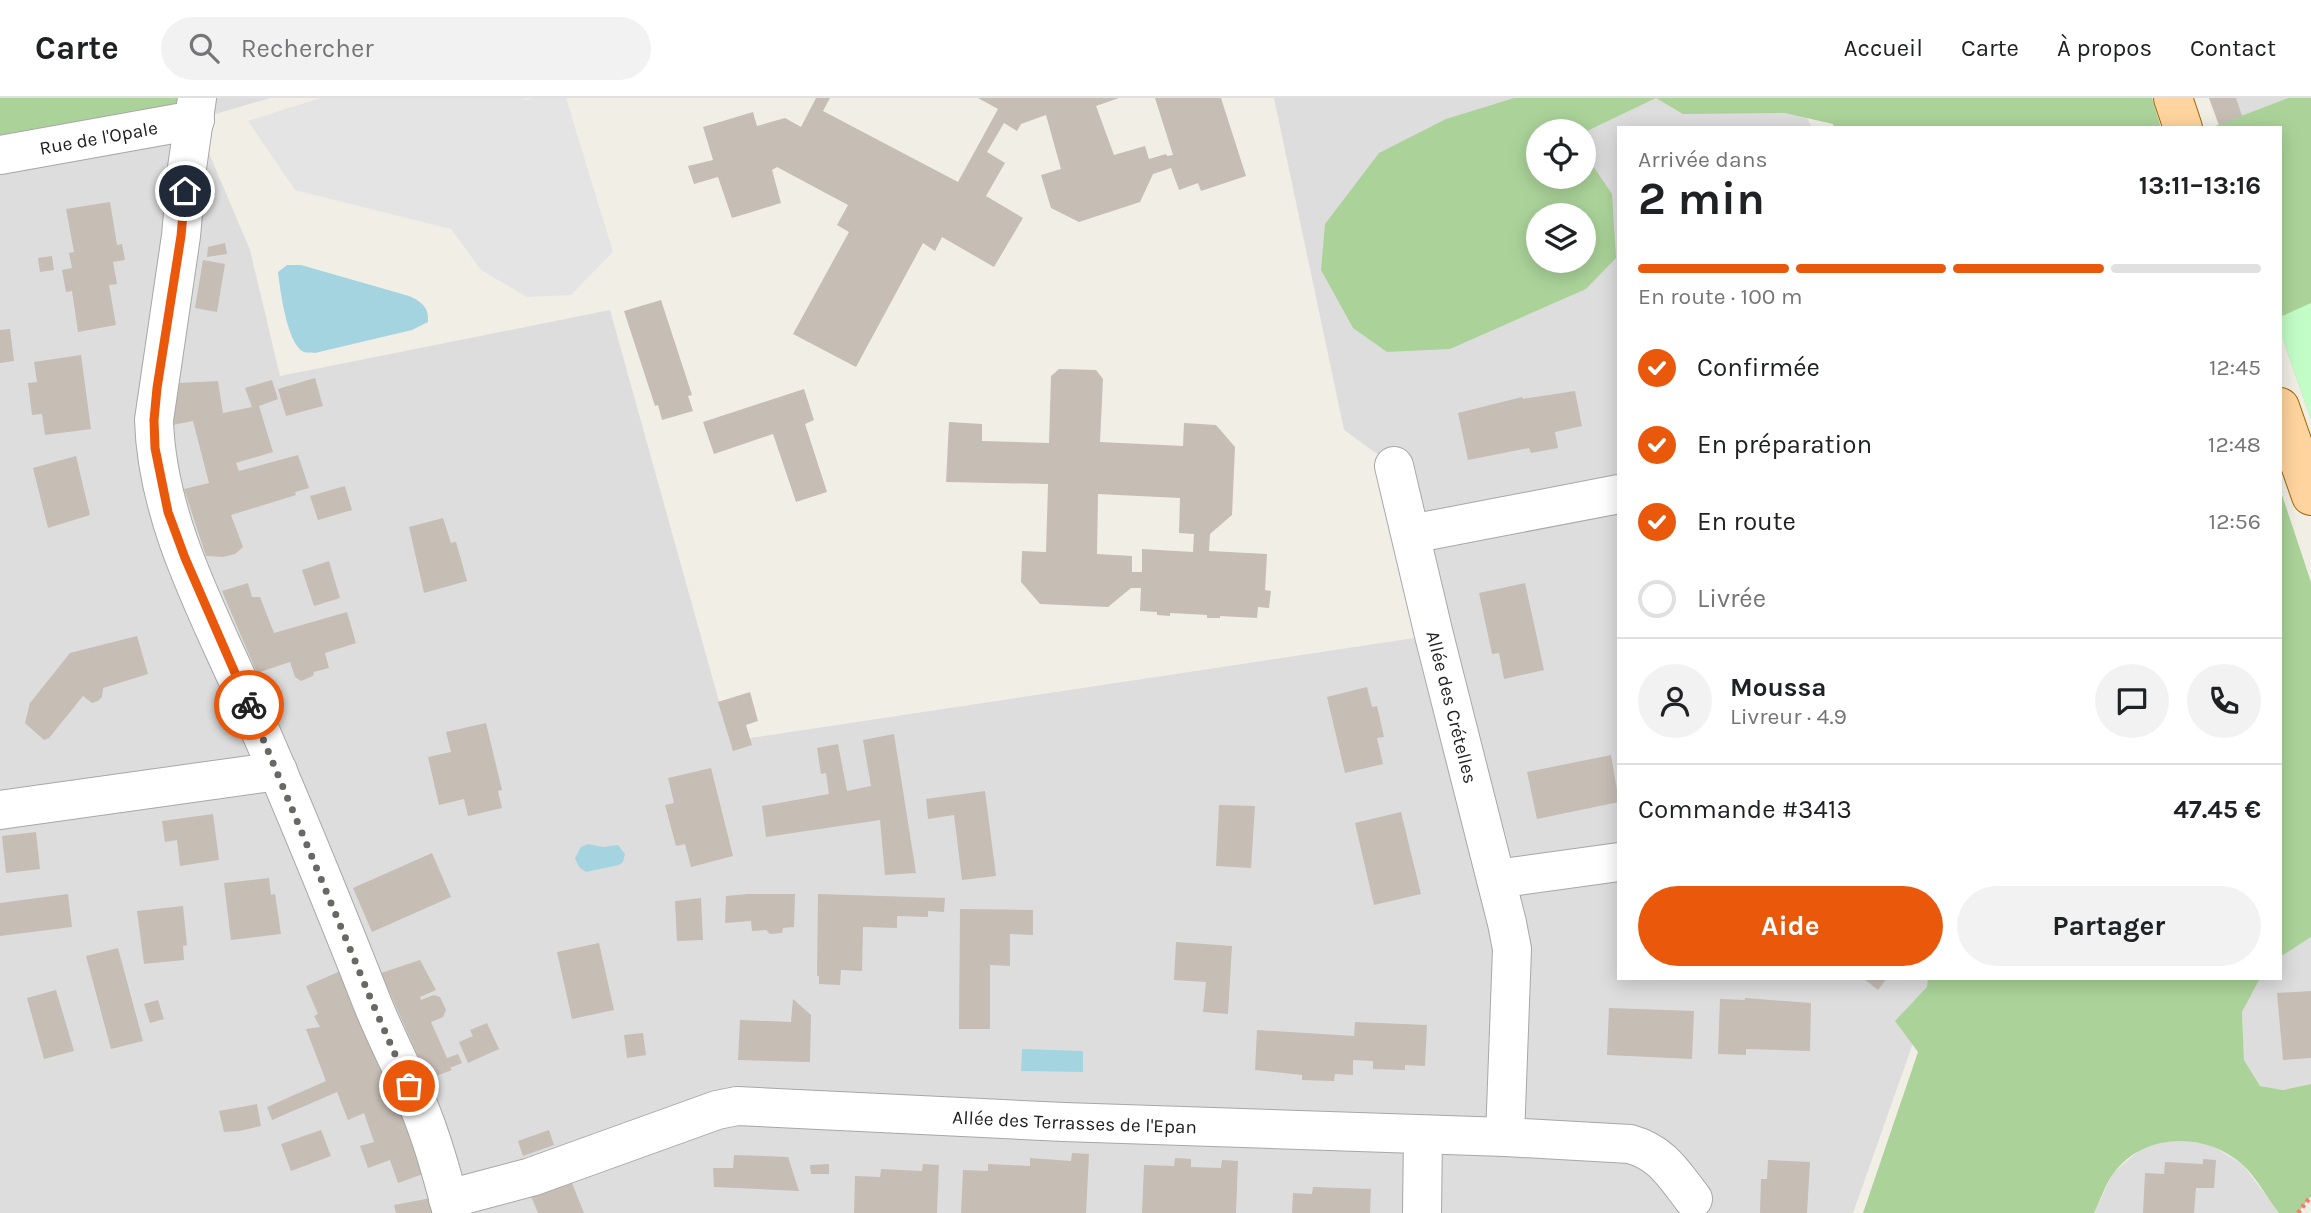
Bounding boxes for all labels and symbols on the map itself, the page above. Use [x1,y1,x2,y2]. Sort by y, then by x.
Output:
street label: Rue de l'Opale [38,117,160,160]
pin [155,161,215,221]
street label: Allée des Crételles [1421,629,1481,786]
courier [214,670,284,740]
pin [379,1056,439,1116]
street label: Allée des Terrasses de l'Epan [952,1107,1197,1139]

